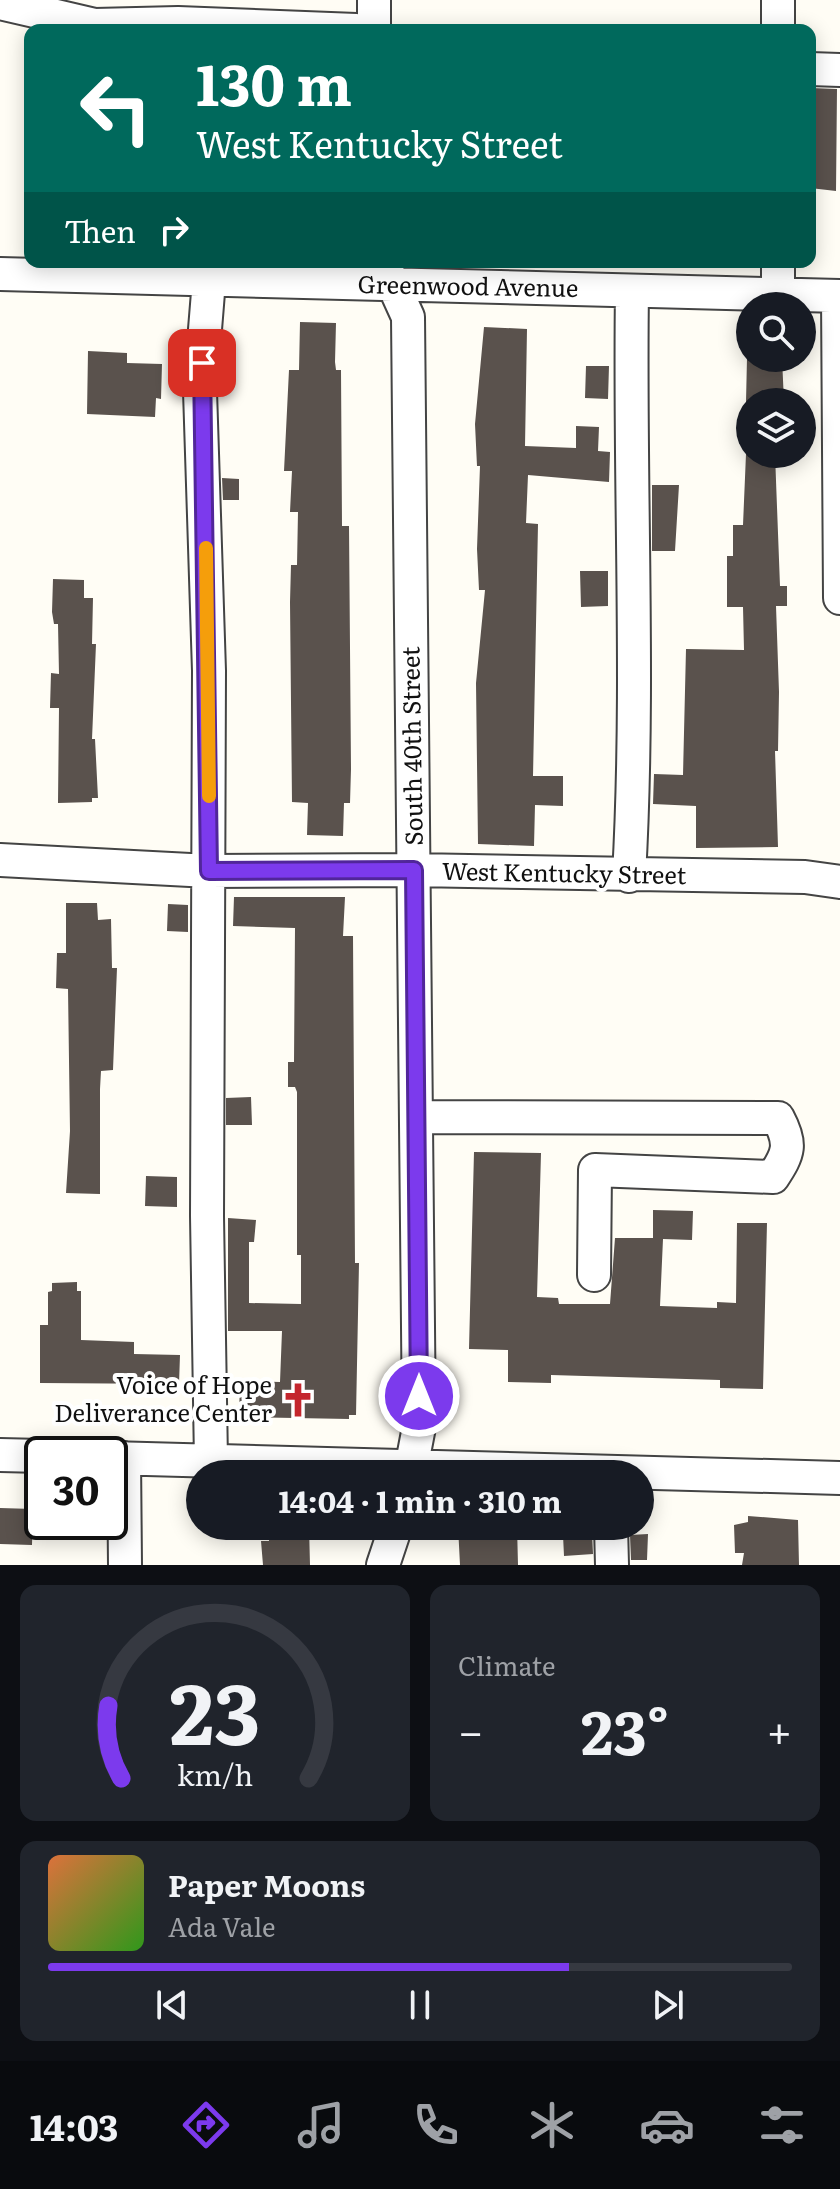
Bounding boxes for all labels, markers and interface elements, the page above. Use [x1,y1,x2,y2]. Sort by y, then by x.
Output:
text: 130 m [196,40,352,123]
icon: left [64,56,168,160]
text: West Kentucky Street [196,116,563,169]
text: Then [64,208,136,252]
icon: right [152,208,196,252]
street label: Greenwood Avenue [357,265,579,304]
map controls [736,292,816,468]
button: search [736,292,816,372]
pin [168,329,236,397]
icon: arrive [180,341,224,385]
button: layers [736,388,816,468]
street label: South 40th Street [391,646,430,846]
street label: West Kentucky Street [441,852,687,891]
position arrow [377,1354,461,1438]
place label: Voice of Hope Deliverance Center [54,1366,273,1429]
church icon: Voice of Hope Deliverance Center [279,1381,317,1419]
speed limit sign: 30 [24,1436,128,1540]
text: 14:04 · 1 min · 310 m [278,1478,562,1522]
text: Climate [458,1645,556,1684]
text: 23 [169,1647,261,1771]
text: 23° [581,1684,669,1773]
text: − [458,1696,484,1762]
text: + [766,1696,792,1762]
text: km/h [177,1752,253,1795]
text: Paper Moons [168,1862,365,1906]
text: Ada Vale [168,1906,275,1945]
icon: previous [150,1983,194,2027]
icon: pause [398,1983,442,2027]
icon: next [646,1983,690,2027]
icon: directions [178,2097,234,2153]
icon: music [293,2097,349,2153]
icon: phone [408,2097,464,2153]
icon: climate [524,2097,580,2153]
icon: car [639,2097,695,2153]
icon: filters [754,2097,810,2153]
text: 14:03 [30,2099,118,2152]

